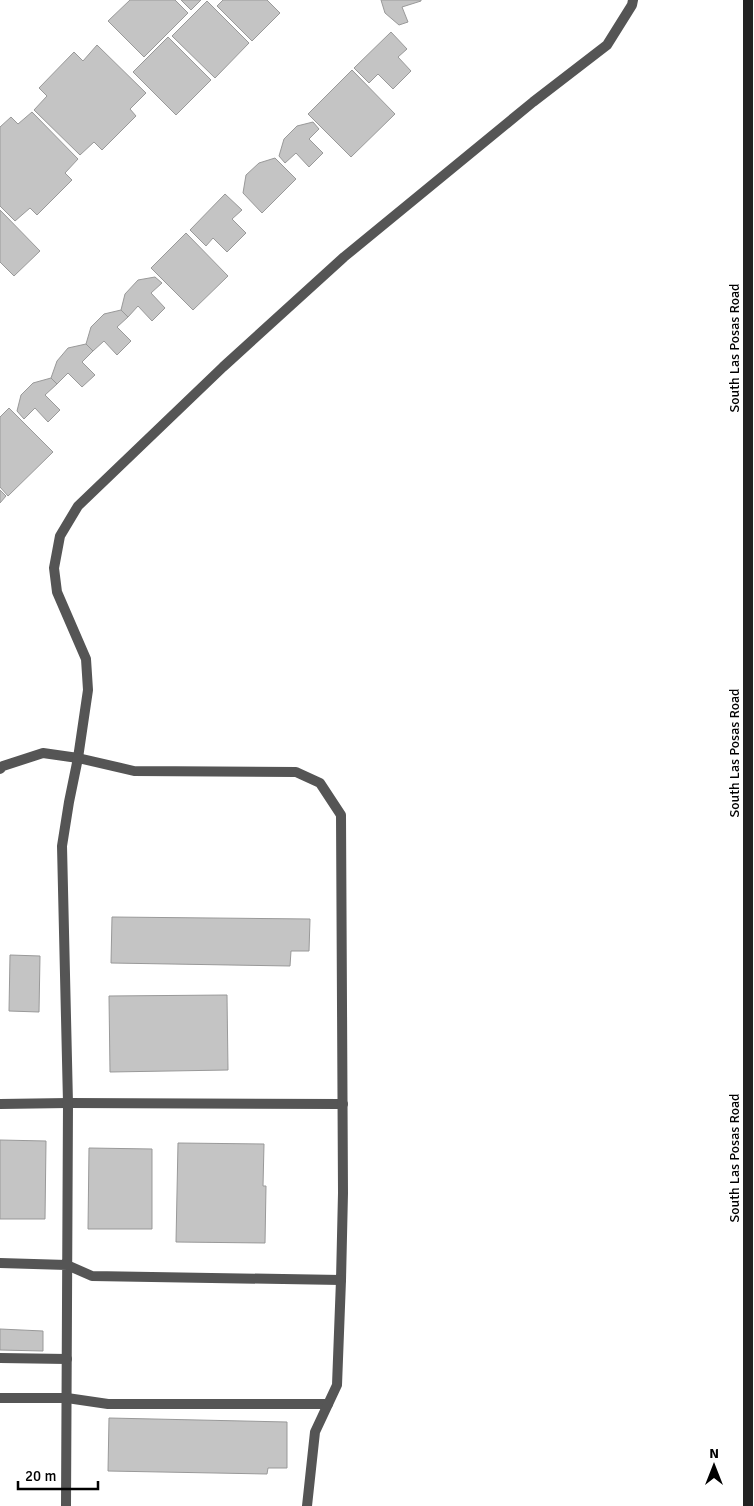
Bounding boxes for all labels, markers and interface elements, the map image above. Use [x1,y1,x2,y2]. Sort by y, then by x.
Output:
street label: South Las Posas Road [726,283,743,413]
street label: South Las Posas Road [726,688,743,818]
street label: South Las Posas Road [726,1093,743,1223]
north arrow [689,1441,739,1491]
text: N [709,1445,719,1462]
scale bar [18,1458,98,1490]
text: 20 m [25,1467,56,1485]

